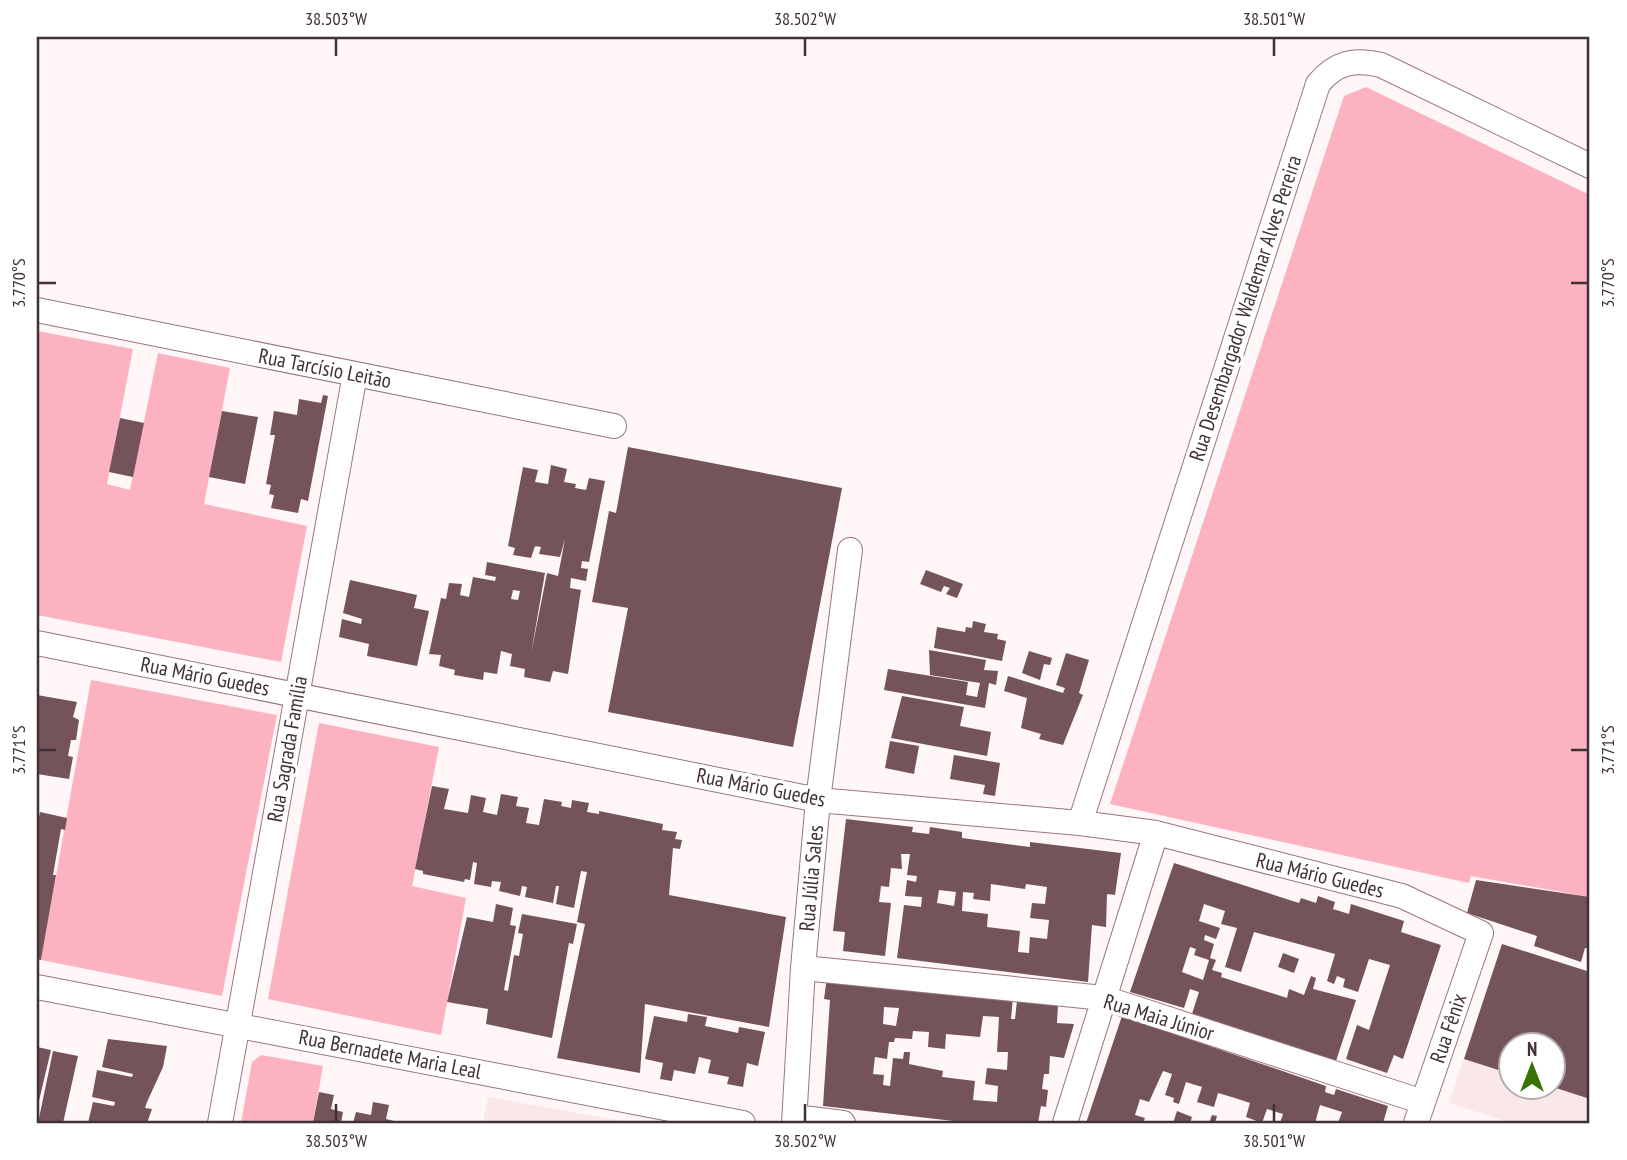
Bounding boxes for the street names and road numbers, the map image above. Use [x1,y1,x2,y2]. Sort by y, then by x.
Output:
street label: Rua Desembargador Waldemar Alves Pereira [1183,152,1307,464]
street label: Rua Tarcísio Leitão [256,342,394,394]
street label: Rua Mário Guedes [138,650,272,702]
street label: Rua Sagrada Família [261,674,313,824]
street label: Rua Mário Guedes [694,761,828,813]
street label: Rua Júlia Sales [793,824,829,932]
street label: Rua Mário Guedes [1253,846,1387,904]
street label: Rua Maia Júnior [1101,987,1218,1047]
street label: Rua Fênix [1424,989,1473,1066]
street label: Rua Bernadete Maria Leal [297,1023,484,1085]

